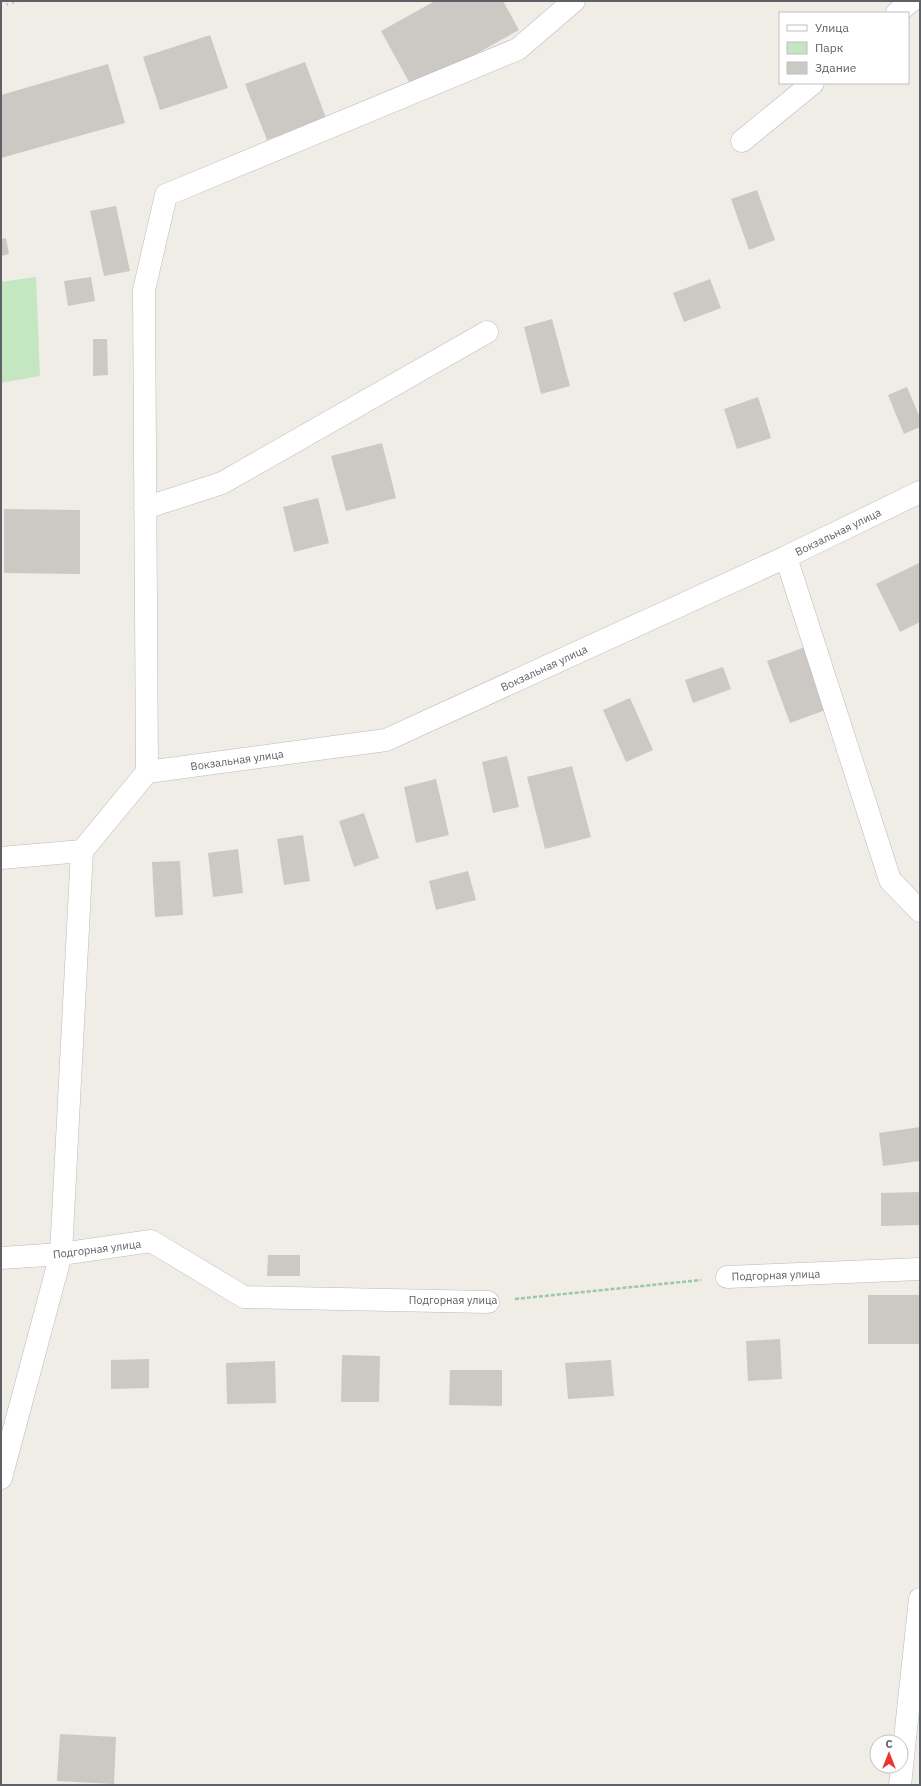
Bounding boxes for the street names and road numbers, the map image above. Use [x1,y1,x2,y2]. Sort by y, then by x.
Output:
street label: Вокзальная улица [793,505,883,559]
street label: Вокзальная улица [498,642,590,694]
street label: Вокзальная улица [189,747,285,773]
street label: Подгорная улица [52,1237,142,1261]
street label: Подгорная улица [731,1266,821,1284]
street label: Подгорная улица [409,1293,497,1307]

